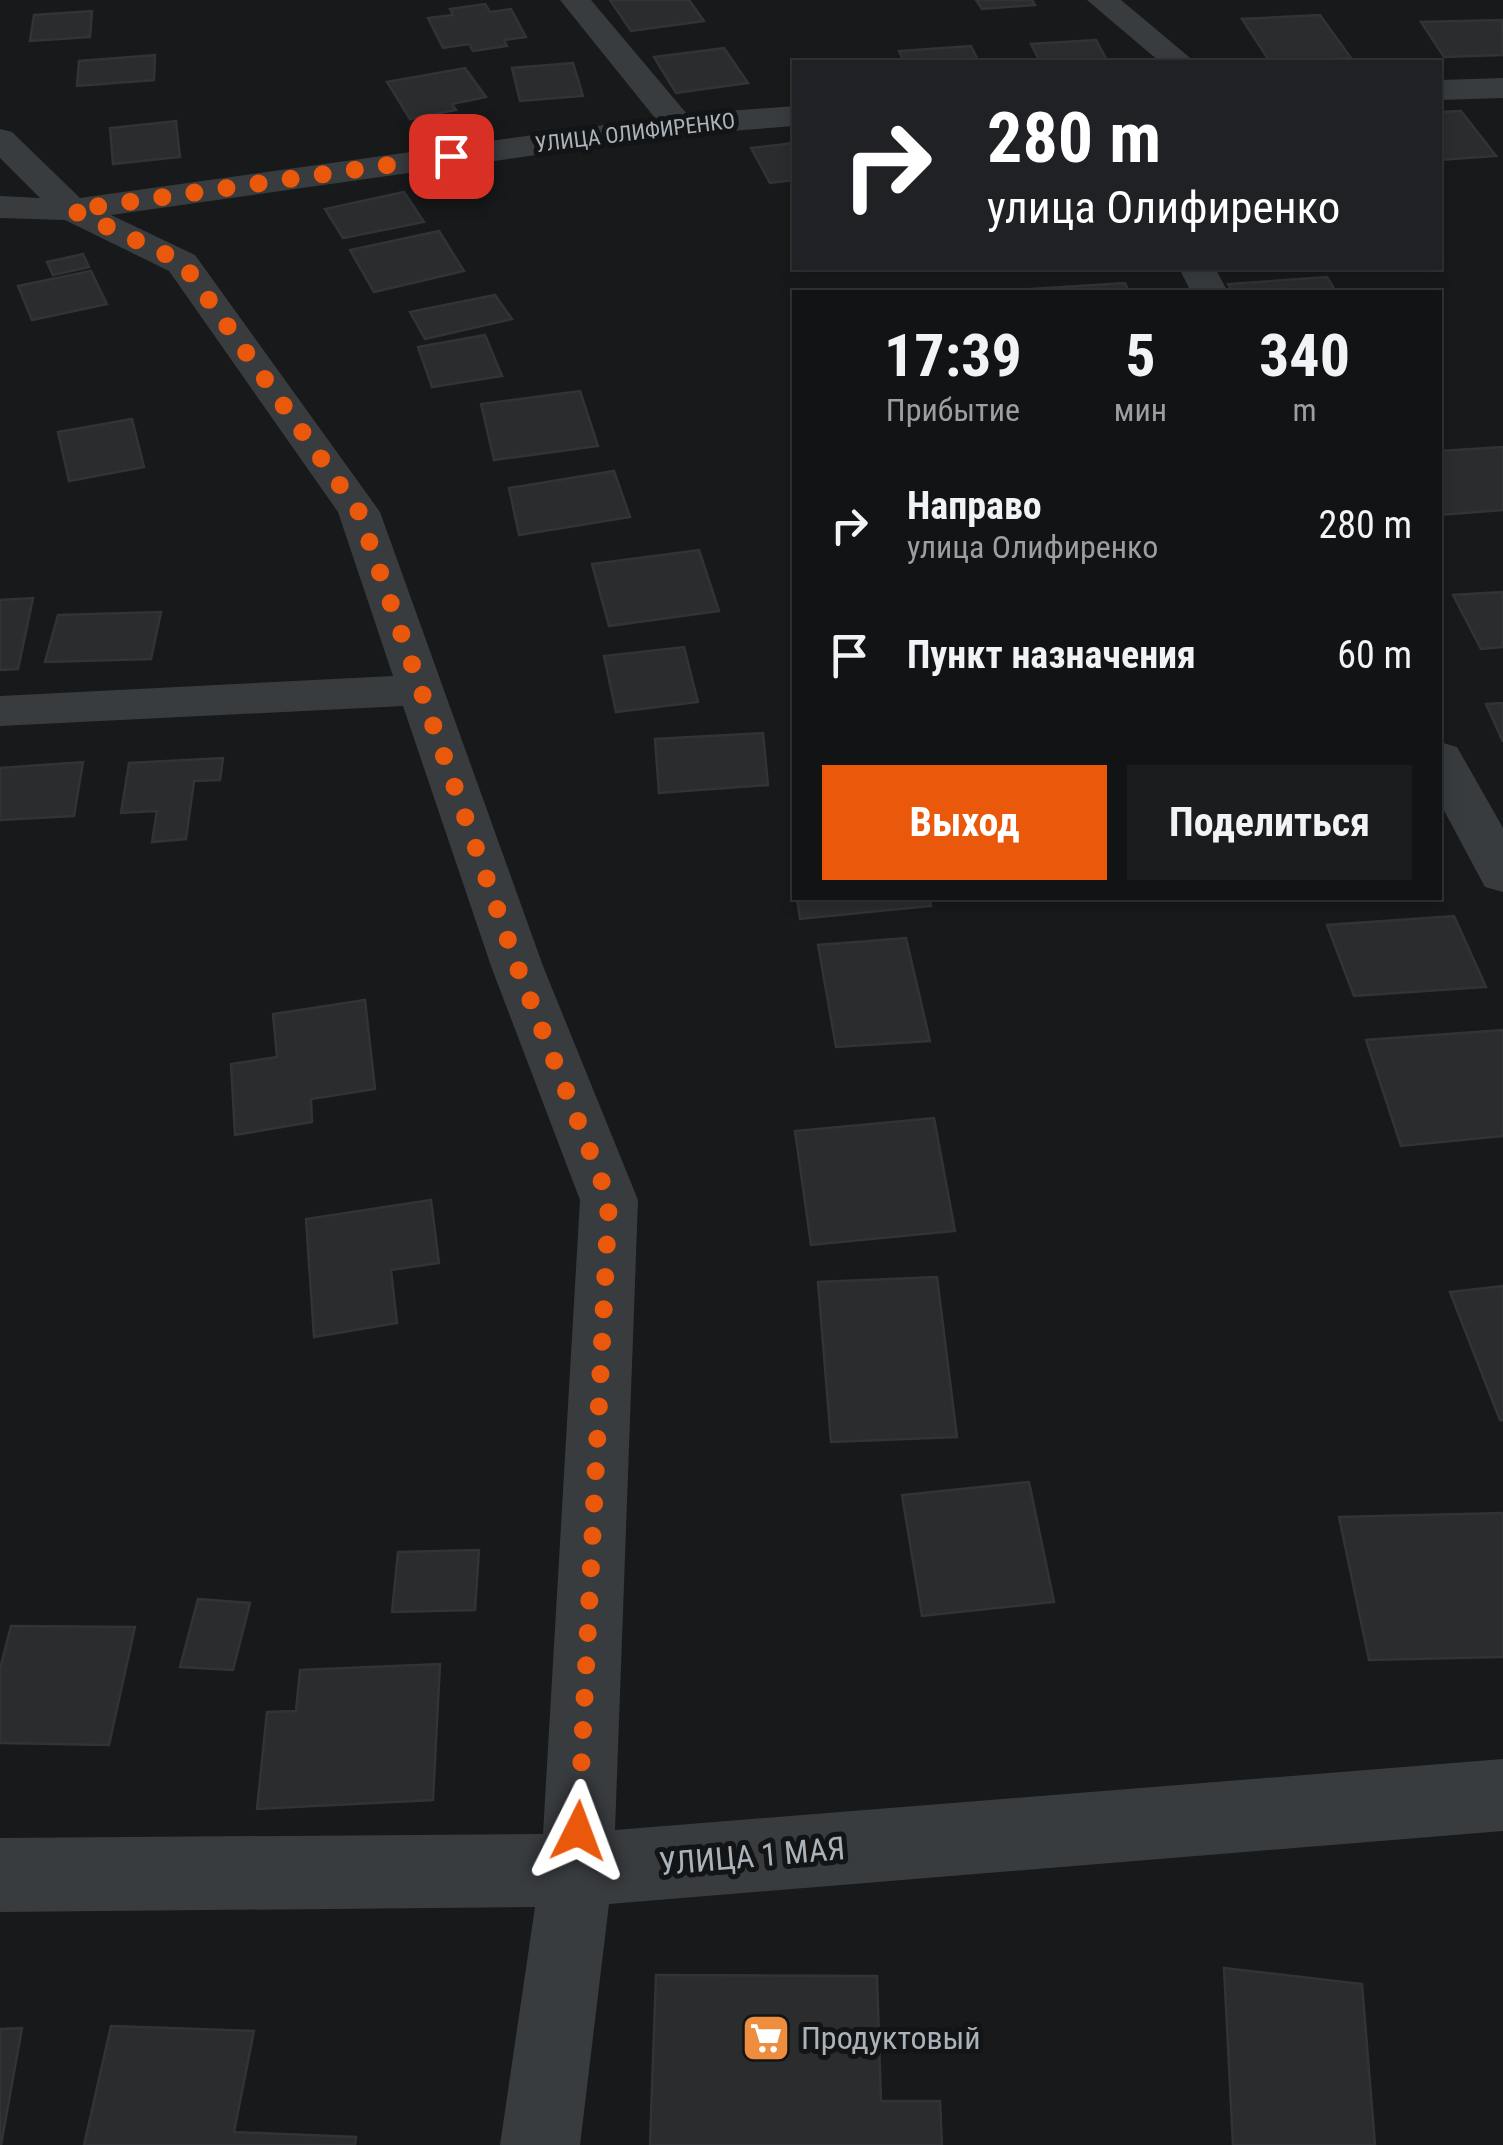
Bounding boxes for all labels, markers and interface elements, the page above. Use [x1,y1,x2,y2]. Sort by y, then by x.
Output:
text: 280 m [987,97,1161,179]
icon: right [822,100,952,230]
street label: УЛИЦА ОЛИФИРЕНКО [534,108,736,157]
pin [409,114,494,199]
icon: arrive [424,129,479,184]
text: улица Олифиренко [987,181,1340,234]
text: 17:39 [884,320,1022,391]
text: 5 [1125,320,1156,391]
text: 340 [1259,320,1350,391]
text: Прибытие [886,391,1020,429]
text: мин [1114,391,1167,429]
text: m [1292,391,1317,429]
text: Направо [907,484,1042,528]
icon: right [822,498,877,553]
text: 280 m [1318,503,1412,547]
text: улица Олифиренко [907,528,1158,566]
icon: arrive [822,628,877,683]
text: Пункт назначения [907,633,1196,677]
text: 60 m [1337,633,1412,677]
button: Выход [822,765,1107,880]
button: Поделиться [1127,765,1412,880]
position arrow [526,1779,630,1883]
street label: УЛИЦА 1 МАЯ [657,1829,847,1883]
supermarket icon: Продуктовый [740,2012,792,2064]
place label: Продуктовый [801,2019,981,2057]

